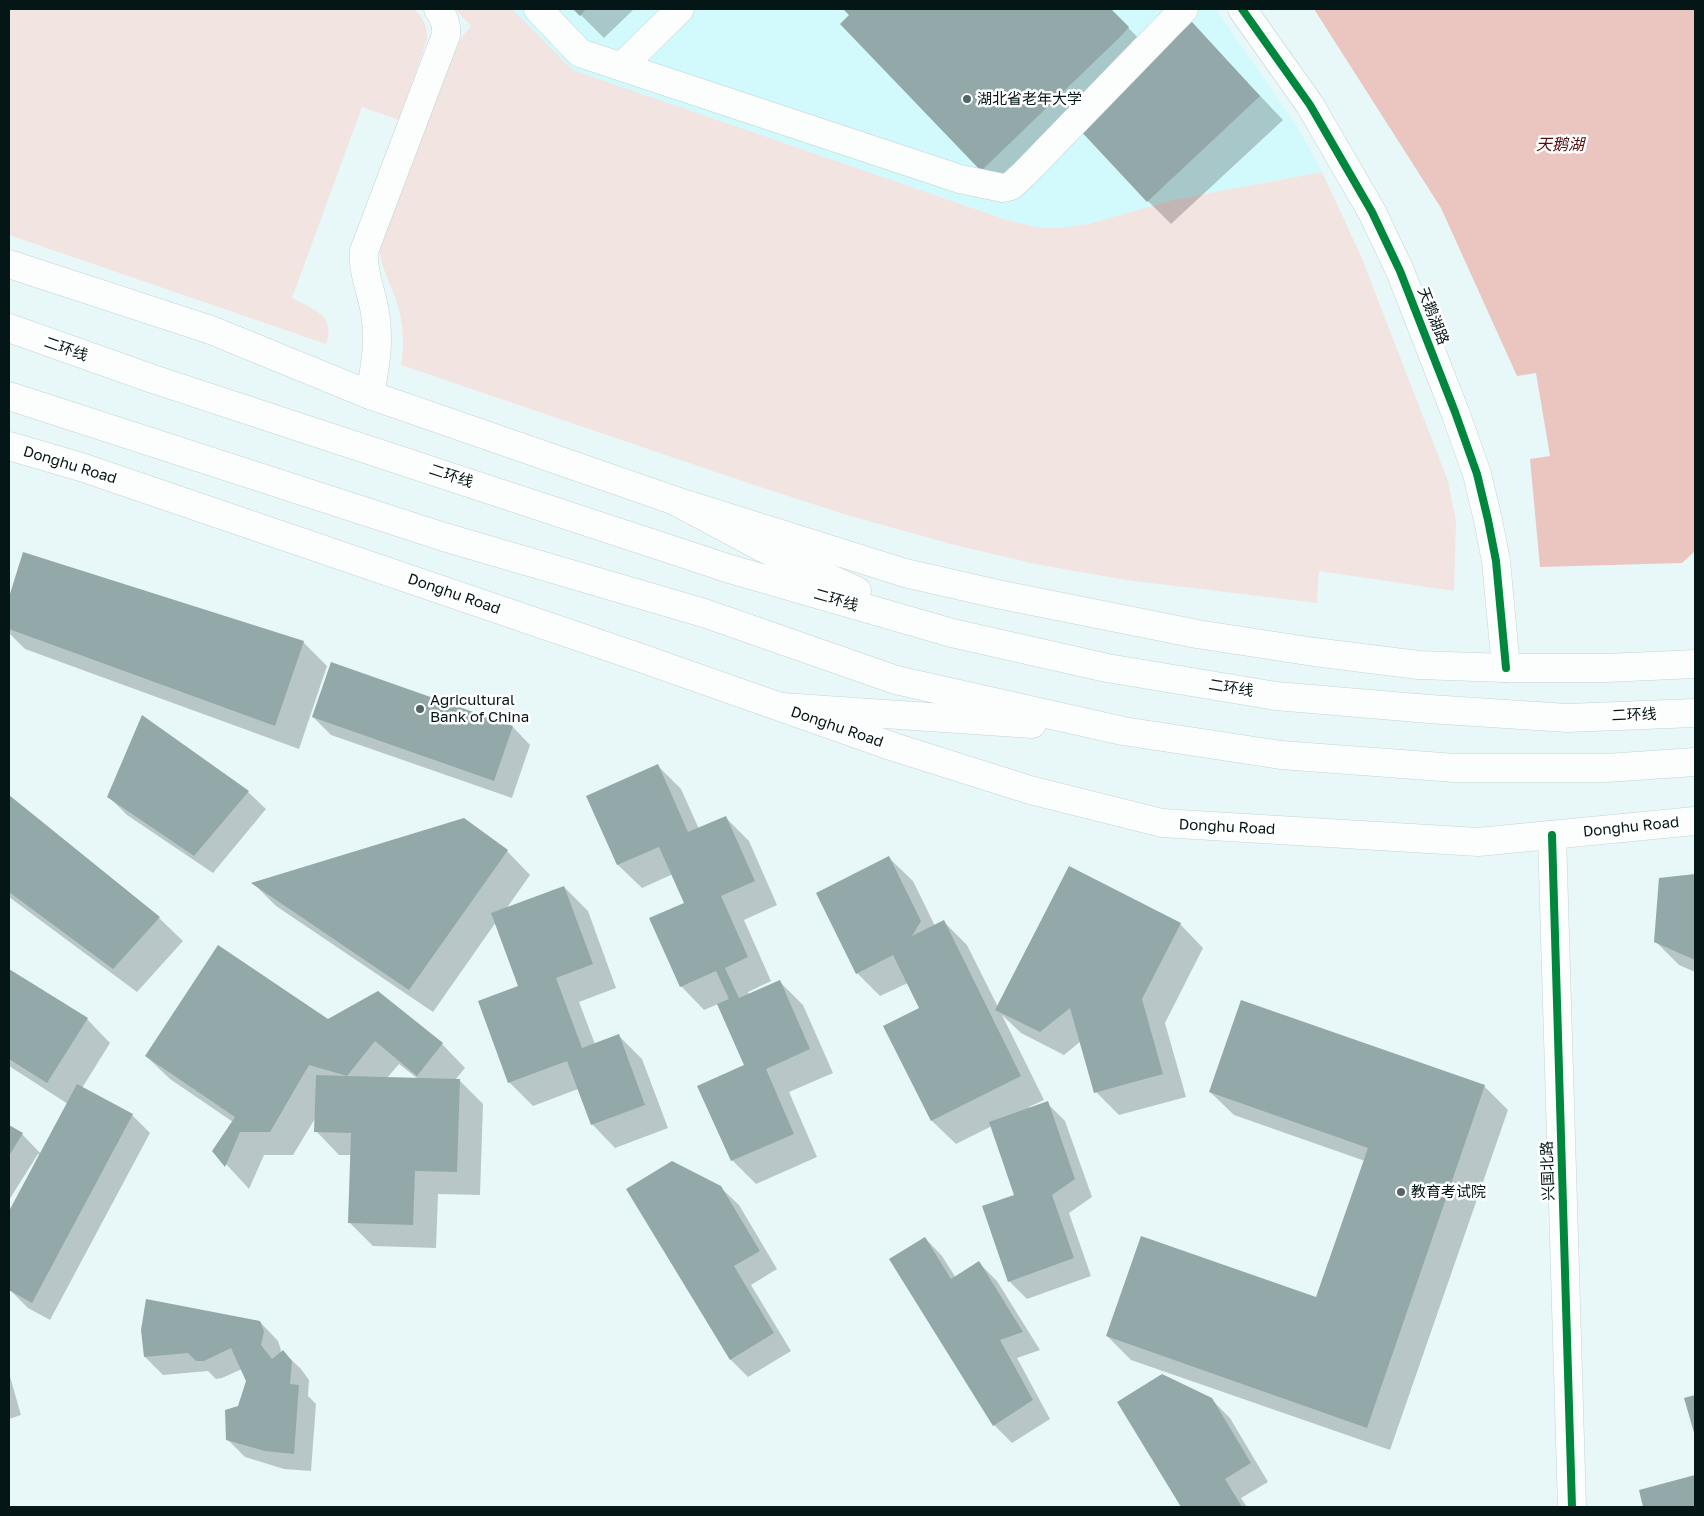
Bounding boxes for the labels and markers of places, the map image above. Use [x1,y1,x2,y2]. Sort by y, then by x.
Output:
place label: 湖北省老年大学 [977,90,1082,108]
marker: 湖北省老年大学 [961,93,973,105]
place label: Agricultural Bank of China [430,691,529,726]
marker: Agricultural Bank of China [414,703,426,715]
place label: 教育考试院 [1411,1183,1486,1201]
marker: 教育考试院 [1395,1186,1407,1198]

